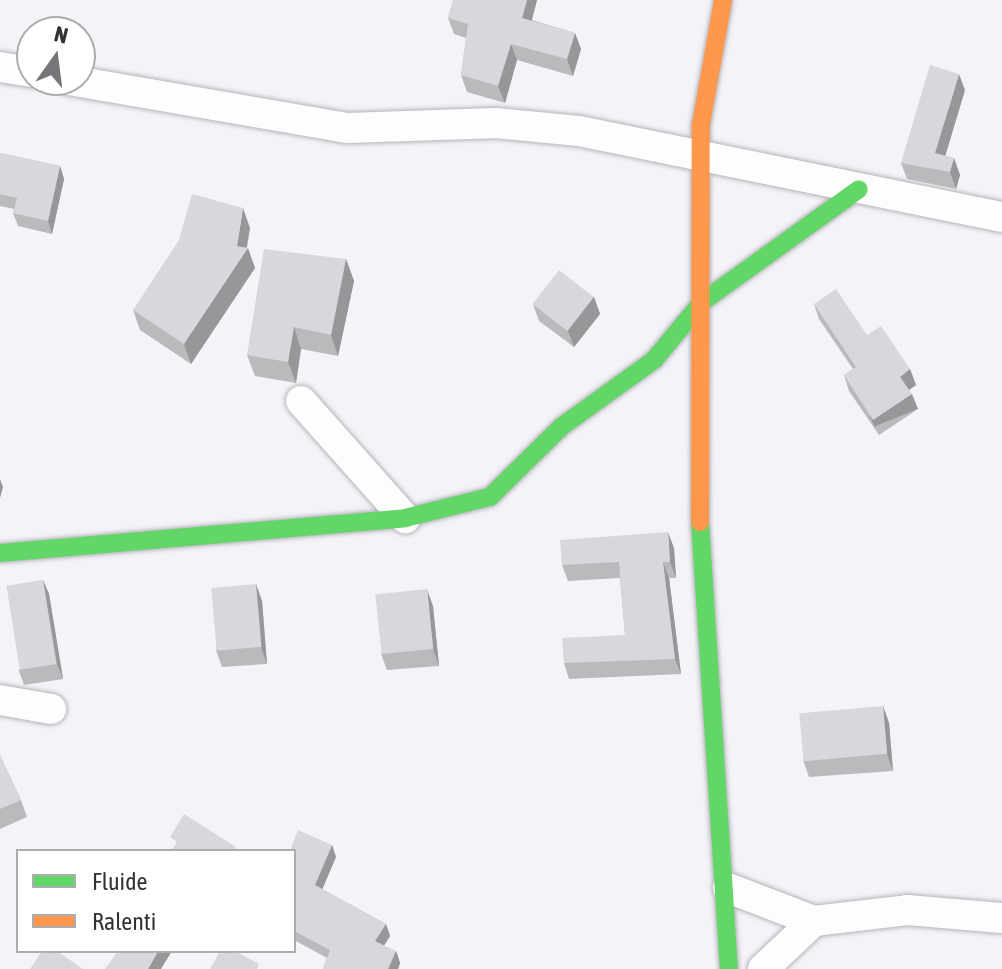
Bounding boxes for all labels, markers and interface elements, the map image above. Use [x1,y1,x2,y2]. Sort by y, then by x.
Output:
north arrow [16,16,96,96]
text: N [52,20,71,49]
legend [16,849,296,953]
text: Fluide [92,868,147,895]
text: Ralenti [92,908,156,935]

